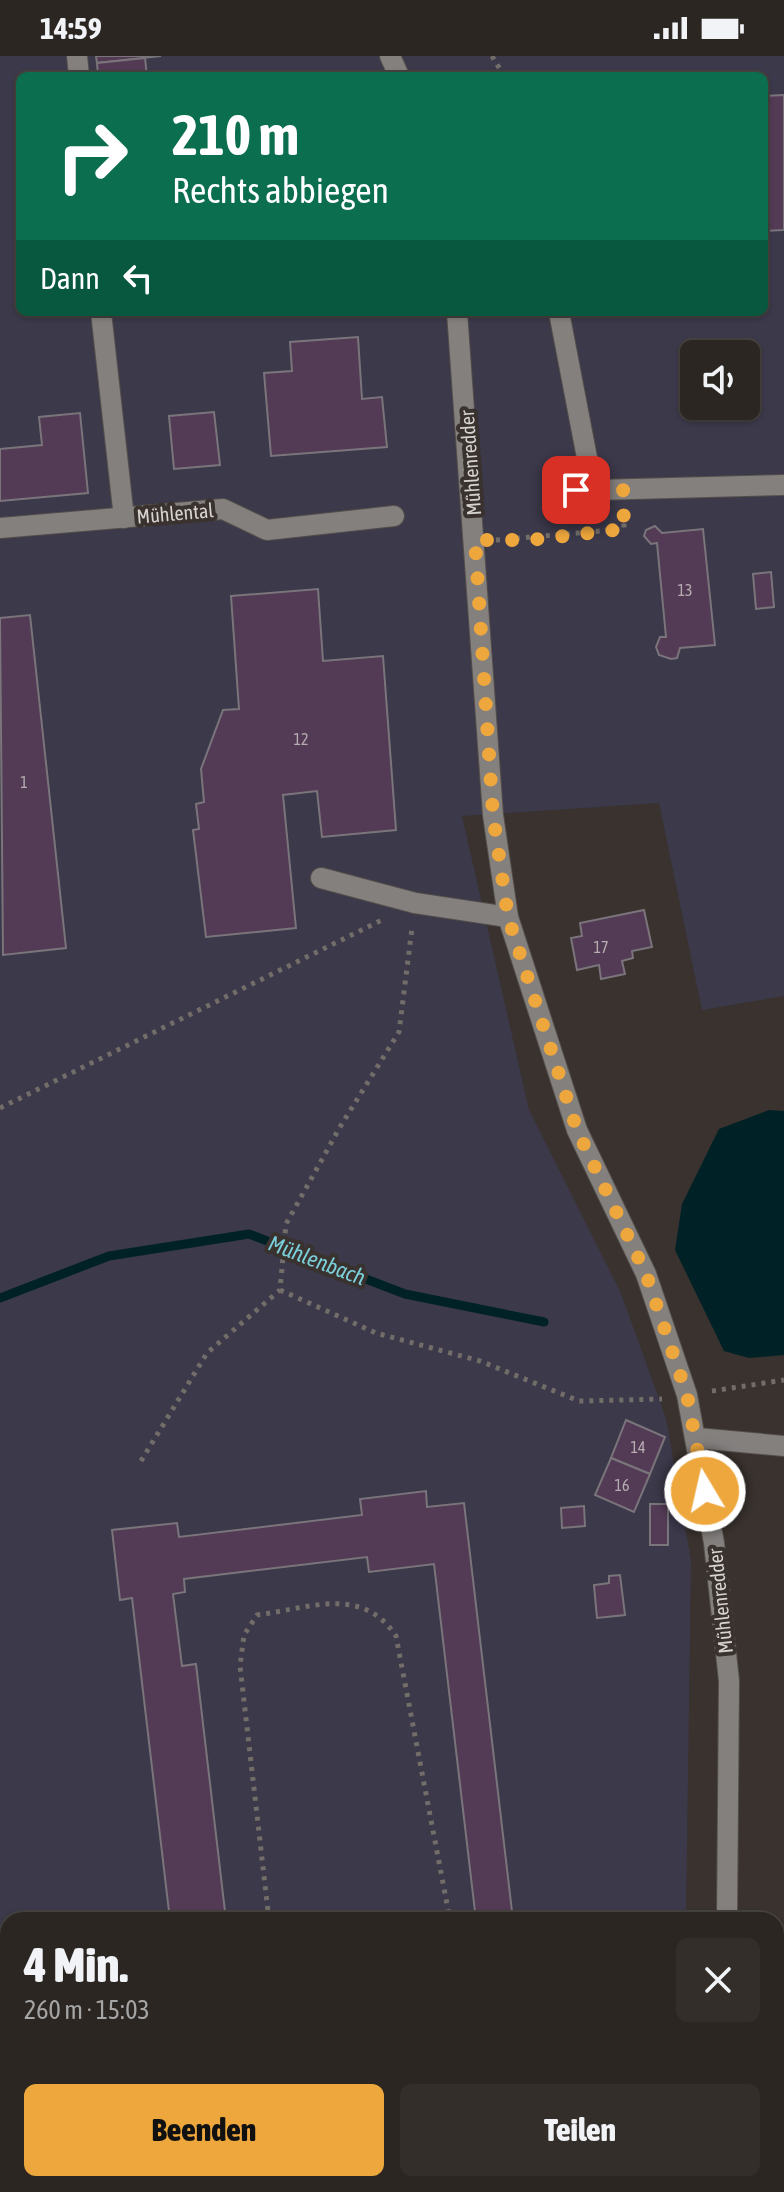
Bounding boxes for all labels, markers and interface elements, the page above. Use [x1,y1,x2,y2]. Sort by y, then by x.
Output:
text: 14:59 [40,11,102,45]
text: 210 m [172,103,299,167]
icon: right [40,104,144,208]
text: Rechts abbiegen [172,169,389,211]
icon: left [116,256,160,300]
text: Dann [40,261,100,295]
map controls [680,340,760,420]
button: sound [680,340,760,420]
street label: Mühlenredder [455,409,485,516]
pin [542,456,610,524]
icon: arrive [554,468,598,512]
street label: Mühlental [136,498,215,528]
house number: 13 [677,581,693,599]
house number: 12 [293,730,309,748]
house number: 1 [20,773,28,791]
house number: 17 [593,938,609,956]
water label: Mühlenbach [265,1230,369,1290]
house number: 14 [630,1438,646,1456]
position arrow [663,1449,747,1533]
house number: 16 [614,1476,630,1494]
street label: Mühlenredder [703,1546,737,1655]
text: 4 Min. [24,1937,128,1992]
button: close [676,1938,760,2022]
text: 260 m · 15:03 [24,1995,150,2025]
button: Beenden [24,2084,384,2176]
button: Teilen [400,2084,760,2176]

